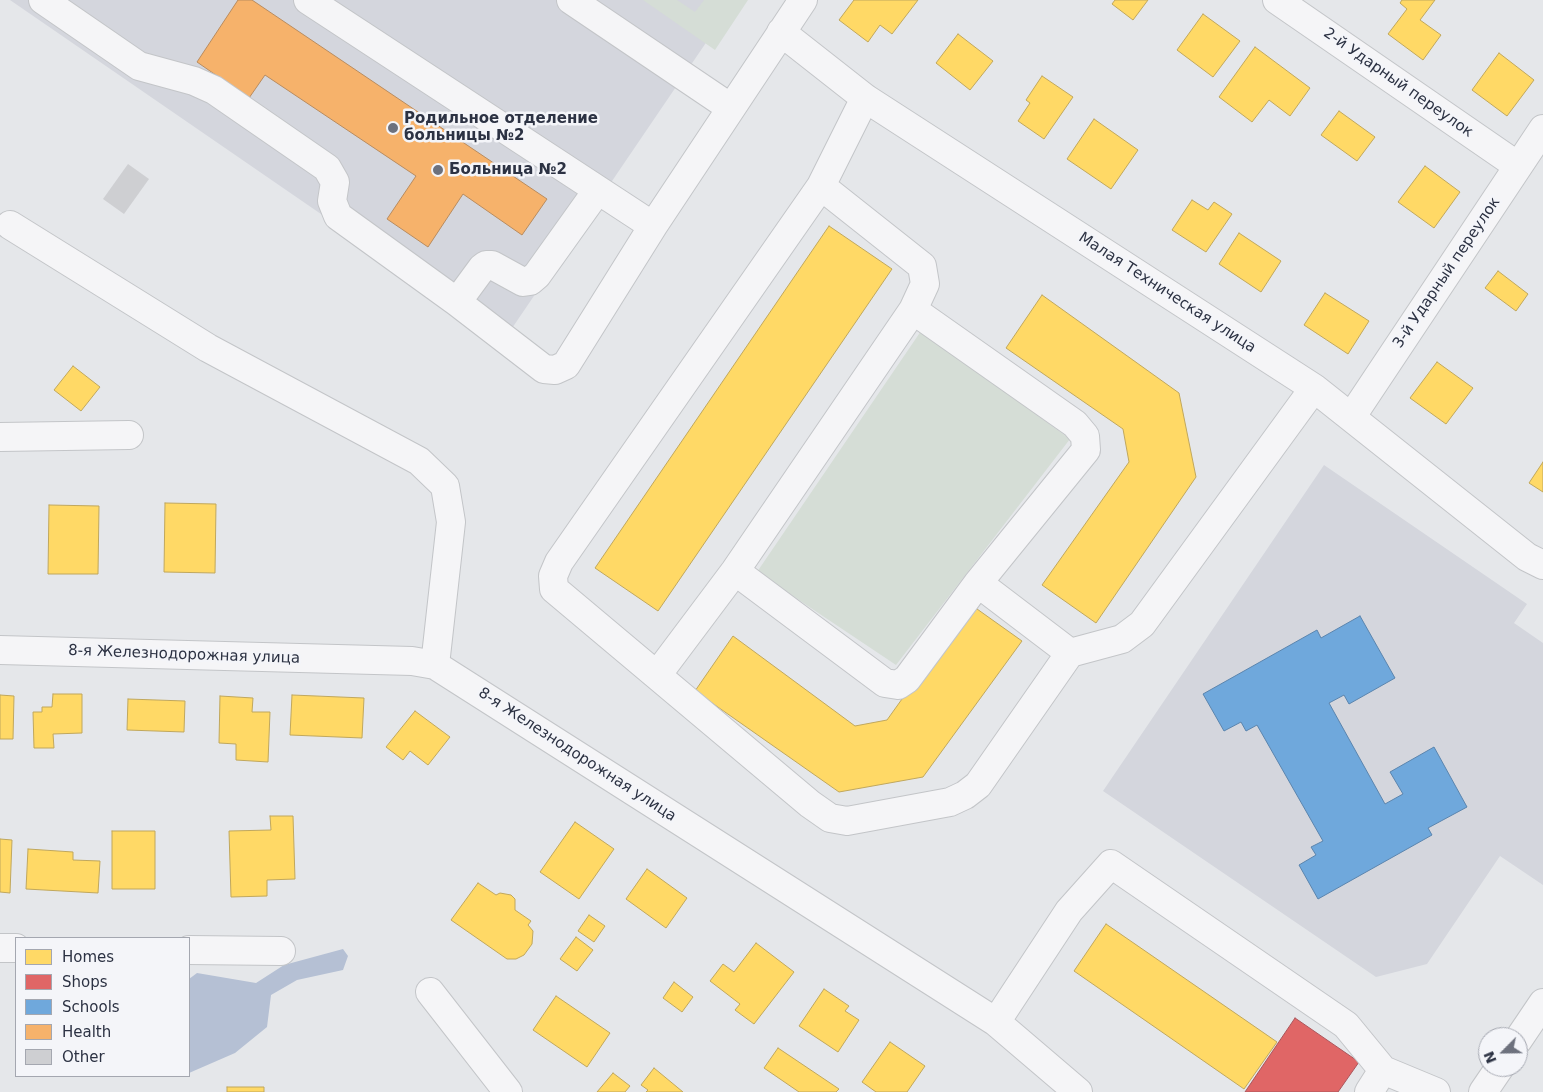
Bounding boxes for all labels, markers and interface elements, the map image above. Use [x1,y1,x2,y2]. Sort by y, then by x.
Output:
street label: 2-й Ударный переулок [1320,24,1476,142]
place label: Родильное отделение больницы №2 [404,110,598,145]
marker: Родильное отделение больницы №2 [386,121,400,135]
place label: Больница №2 [449,161,567,179]
marker: Больница №2 [431,163,445,177]
street label: 3-й Ударный переулок [1390,194,1504,352]
street label: Малая Техническая улица [1075,229,1259,357]
street label: 8-я Железнодорожная улица [68,642,300,668]
street label: 8-я Железнодорожная улица [475,684,679,826]
legend [15,937,190,1077]
text: Homes [62,948,114,966]
text: Shops [62,973,108,991]
text: Schools [62,998,120,1016]
text: Health [62,1023,111,1041]
north arrow [1478,1027,1528,1077]
text: Other [62,1048,105,1066]
text: N [1480,1049,1500,1066]

